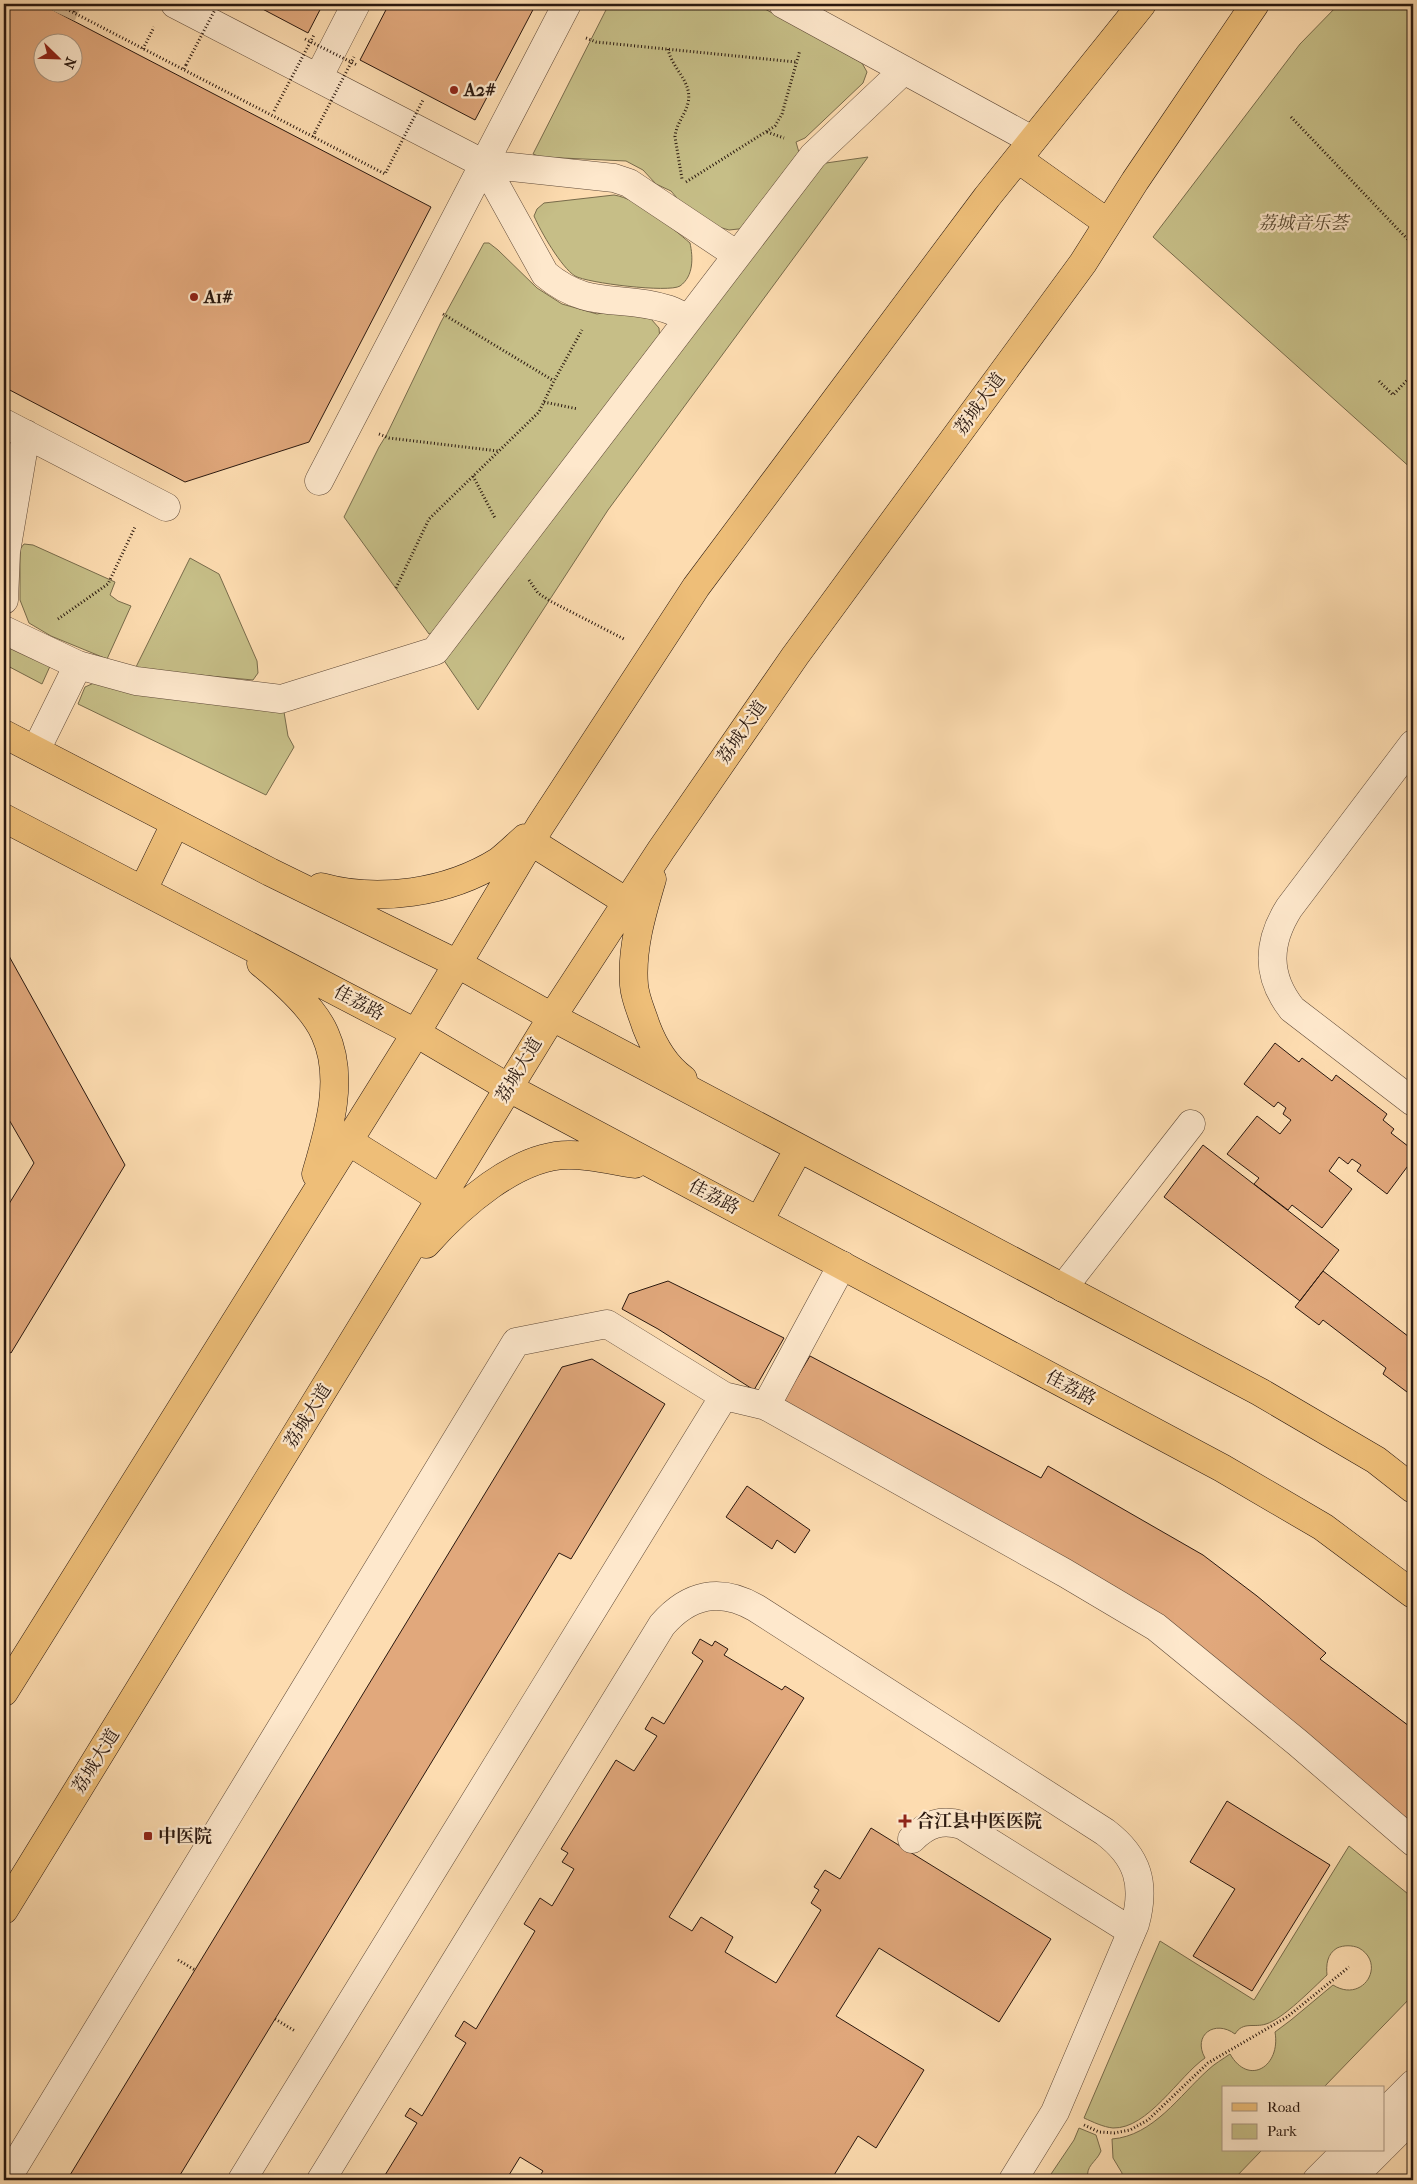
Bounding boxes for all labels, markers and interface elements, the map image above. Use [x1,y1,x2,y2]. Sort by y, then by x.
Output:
north arrow [32,32,82,82]
text: N [59,55,79,71]
place label: A2# [463,80,496,101]
marker: A2# [448,84,460,96]
park label: 荔城音乐荟 [1258,213,1351,234]
place label: A1# [203,287,233,308]
marker: A1# [188,291,200,303]
street label: 荔城大道 [950,369,1010,439]
street label: 荔城大道 [713,696,771,768]
street label: 佳荔路 [330,981,388,1025]
street label: 荔城大道 [491,1034,547,1106]
street label: 佳荔路 [685,1175,743,1219]
street label: 佳荔路 [1042,1366,1100,1410]
street label: 荔城大道 [280,1380,336,1452]
street label: 荔城大道 [68,1725,124,1797]
place label: 合江县中医医院 [916,1811,1042,1832]
marker: 合江县中医医院 [898,1814,912,1828]
place label: 中医院 [158,1826,212,1847]
marker: 中医院 [142,1830,154,1842]
legend [1222,2086,1384,2152]
text: Road [1267,2098,1301,2116]
text: Park [1267,2122,1297,2140]

